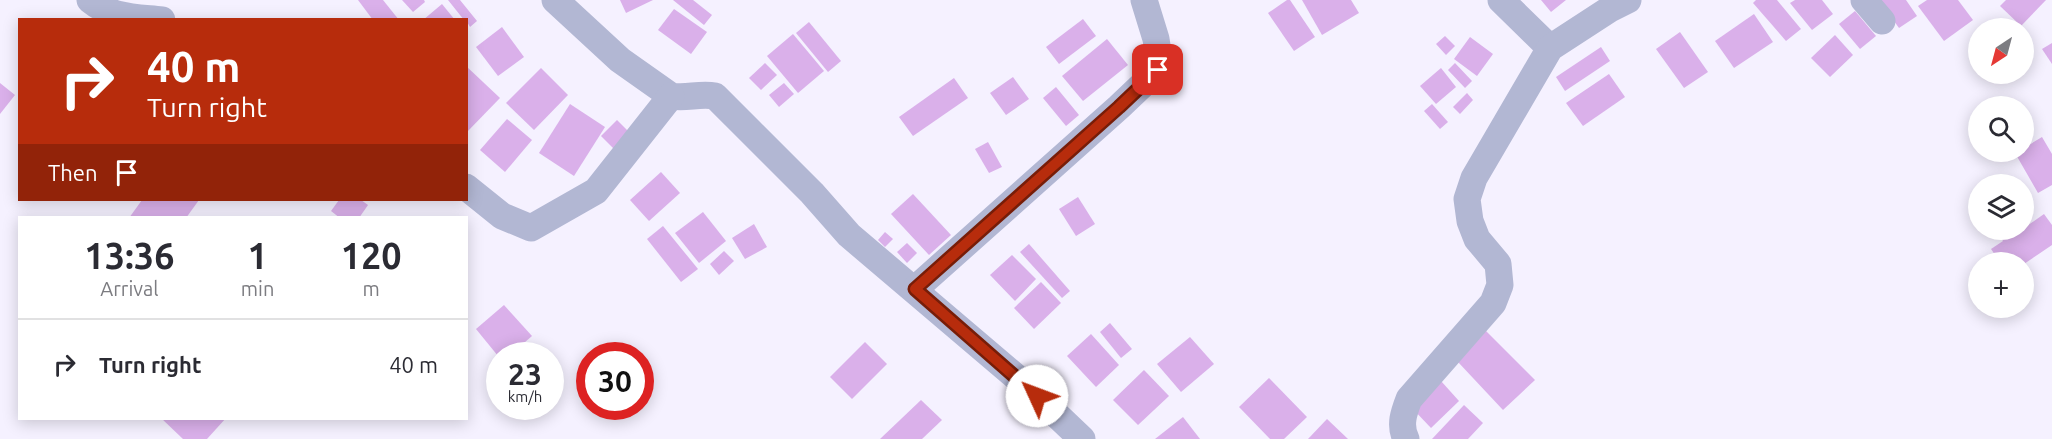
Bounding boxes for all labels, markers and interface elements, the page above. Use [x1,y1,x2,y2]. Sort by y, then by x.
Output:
north arrow [1968,18,2034,84]
map controls [1968,18,2034,318]
icon: right [48,42,126,120]
text: 40 m [147,43,241,90]
pin [1132,44,1183,95]
icon: arrive [1141,53,1174,86]
text: Turn right [147,92,267,122]
button: search [1968,96,2034,162]
icon: arrive [110,156,143,189]
text: Then [48,160,98,185]
button: layers [1968,174,2034,240]
text: 13:36 [84,235,174,276]
text: 1 [247,235,268,276]
text: 120 [341,235,402,276]
button: + [1968,252,2034,318]
text: Arrival [100,277,159,300]
text: min [241,277,274,300]
text: m [363,277,380,300]
speed limit sign: 30 [576,342,654,420]
icon: right [48,348,81,381]
text: Turn right [99,352,201,377]
text: 40 m [389,352,438,377]
text: 23 [508,357,542,391]
position arrow [1005,364,1069,428]
text: km/h [508,388,542,405]

